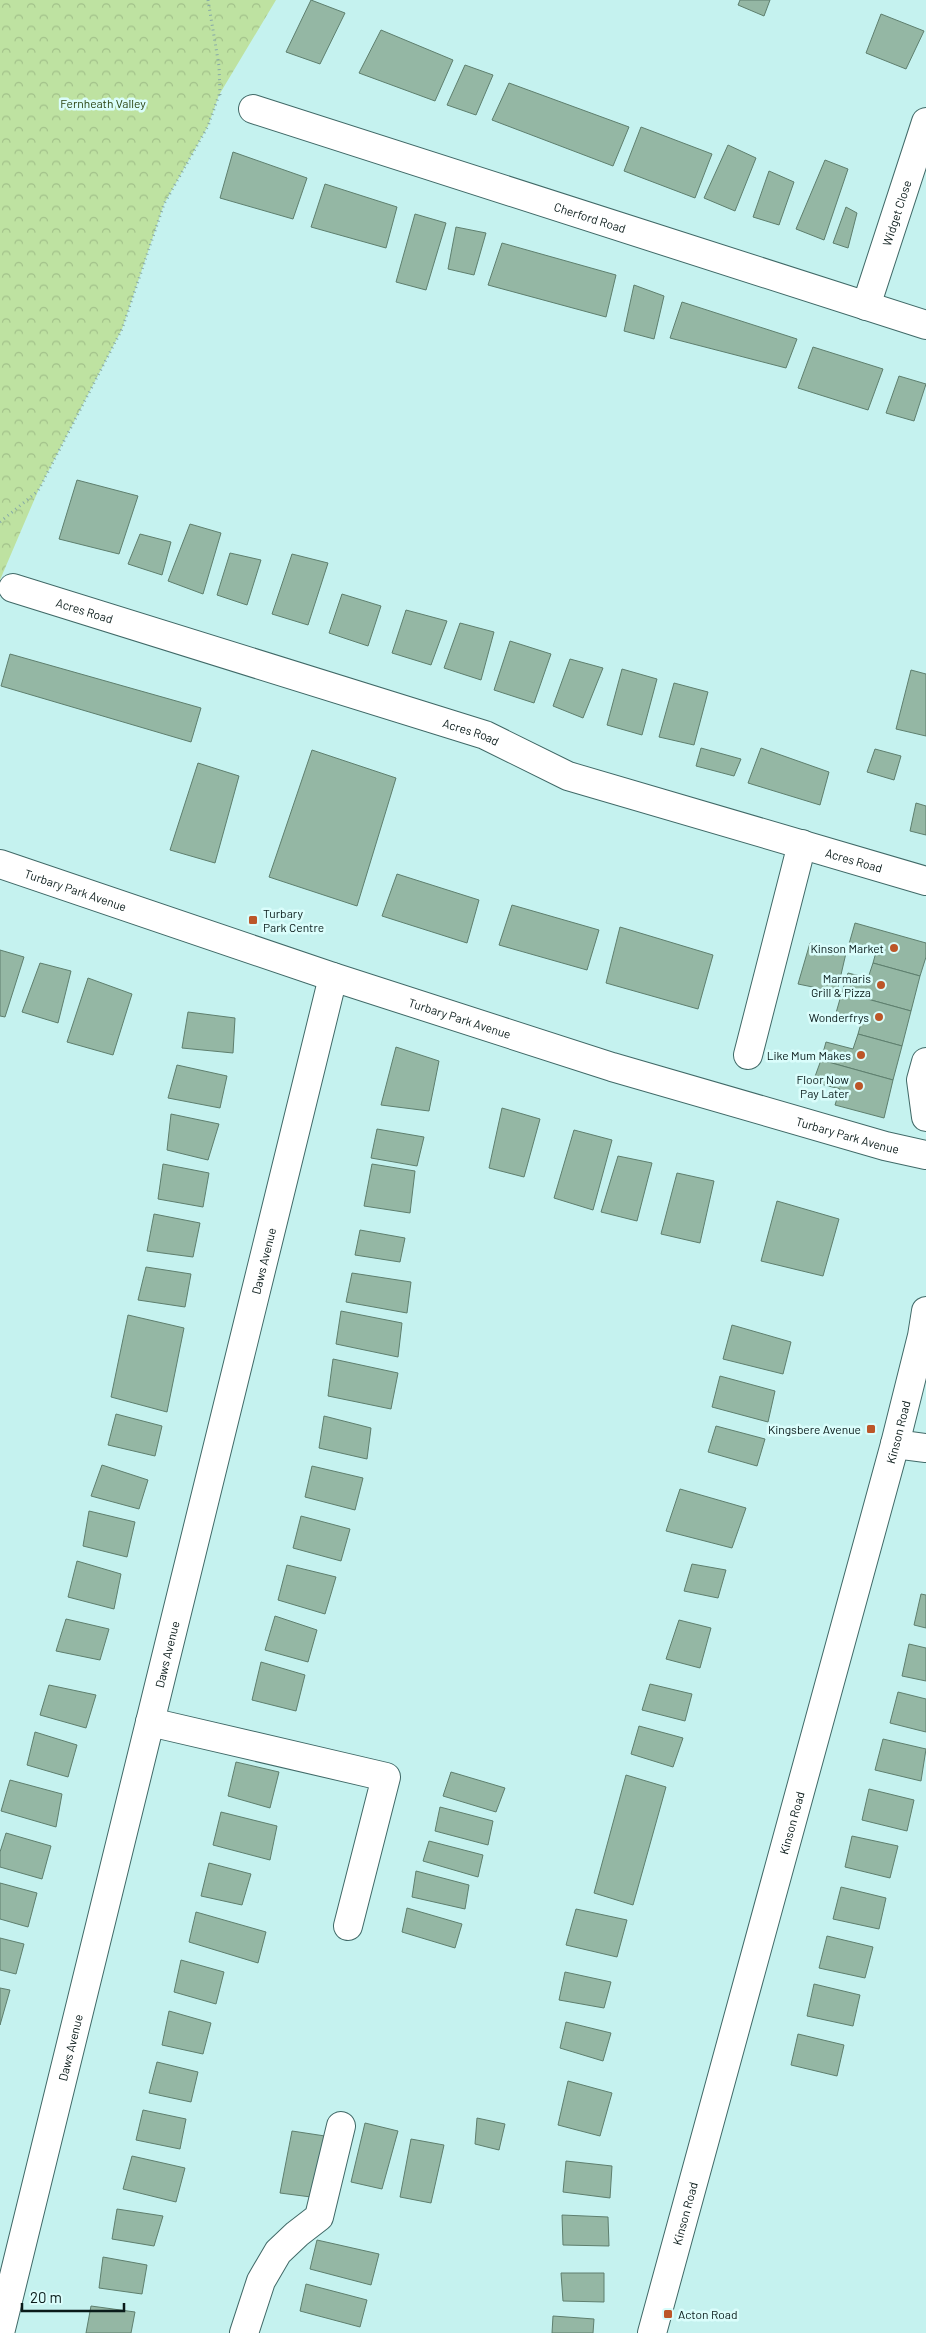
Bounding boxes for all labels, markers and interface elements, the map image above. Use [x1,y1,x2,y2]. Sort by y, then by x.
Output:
park label: Fernheath Valley [60,96,146,110]
street label: Widget Close [879,178,914,248]
street label: Cherford Road [552,199,628,235]
street label: Acres Road [54,595,115,626]
street label: Acres Road [441,715,502,748]
street label: Acres Road [824,845,884,875]
street label: Turbary Park Avenue [23,866,129,913]
place label: Turbary Park Centre [263,906,324,934]
marker: Turbary Park Centre [247,914,259,926]
place label: Kinson Market [810,941,884,955]
marker: Kinson Market [888,942,900,954]
place label: Marmaris Grill & Pizza [811,971,871,999]
marker: Marmaris Grill & Pizza [875,979,887,991]
street label: Turbary Park Avenue [407,995,513,1041]
place label: Wonderfrys [809,1010,869,1024]
marker: Wonderfrys [873,1011,885,1023]
place label: Like Mum Makes [767,1048,851,1062]
marker: Like Mum Makes [855,1049,867,1061]
place label: Floor Now Pay Later [797,1072,850,1100]
marker: Floor Now Pay Later [853,1080,865,1092]
street label: Turbary Park Avenue [794,1114,901,1156]
street label: Daws Avenue [248,1226,278,1296]
street label: Kinson Road [883,1399,913,1465]
place label: Kingsbere Avenue [768,1422,861,1436]
marker: Kingsbere Avenue [865,1423,877,1435]
street label: Daws Avenue [152,1619,182,1689]
street label: Kinson Road [776,1790,807,1856]
street label: Daws Avenue [55,2013,85,2082]
street label: Kinson Road [669,2180,700,2246]
scale bar [22,2280,125,2312]
text: 20 m [30,2288,62,2306]
place label: Acton Road [678,2307,738,2321]
marker: Acton Road [662,2308,674,2320]

